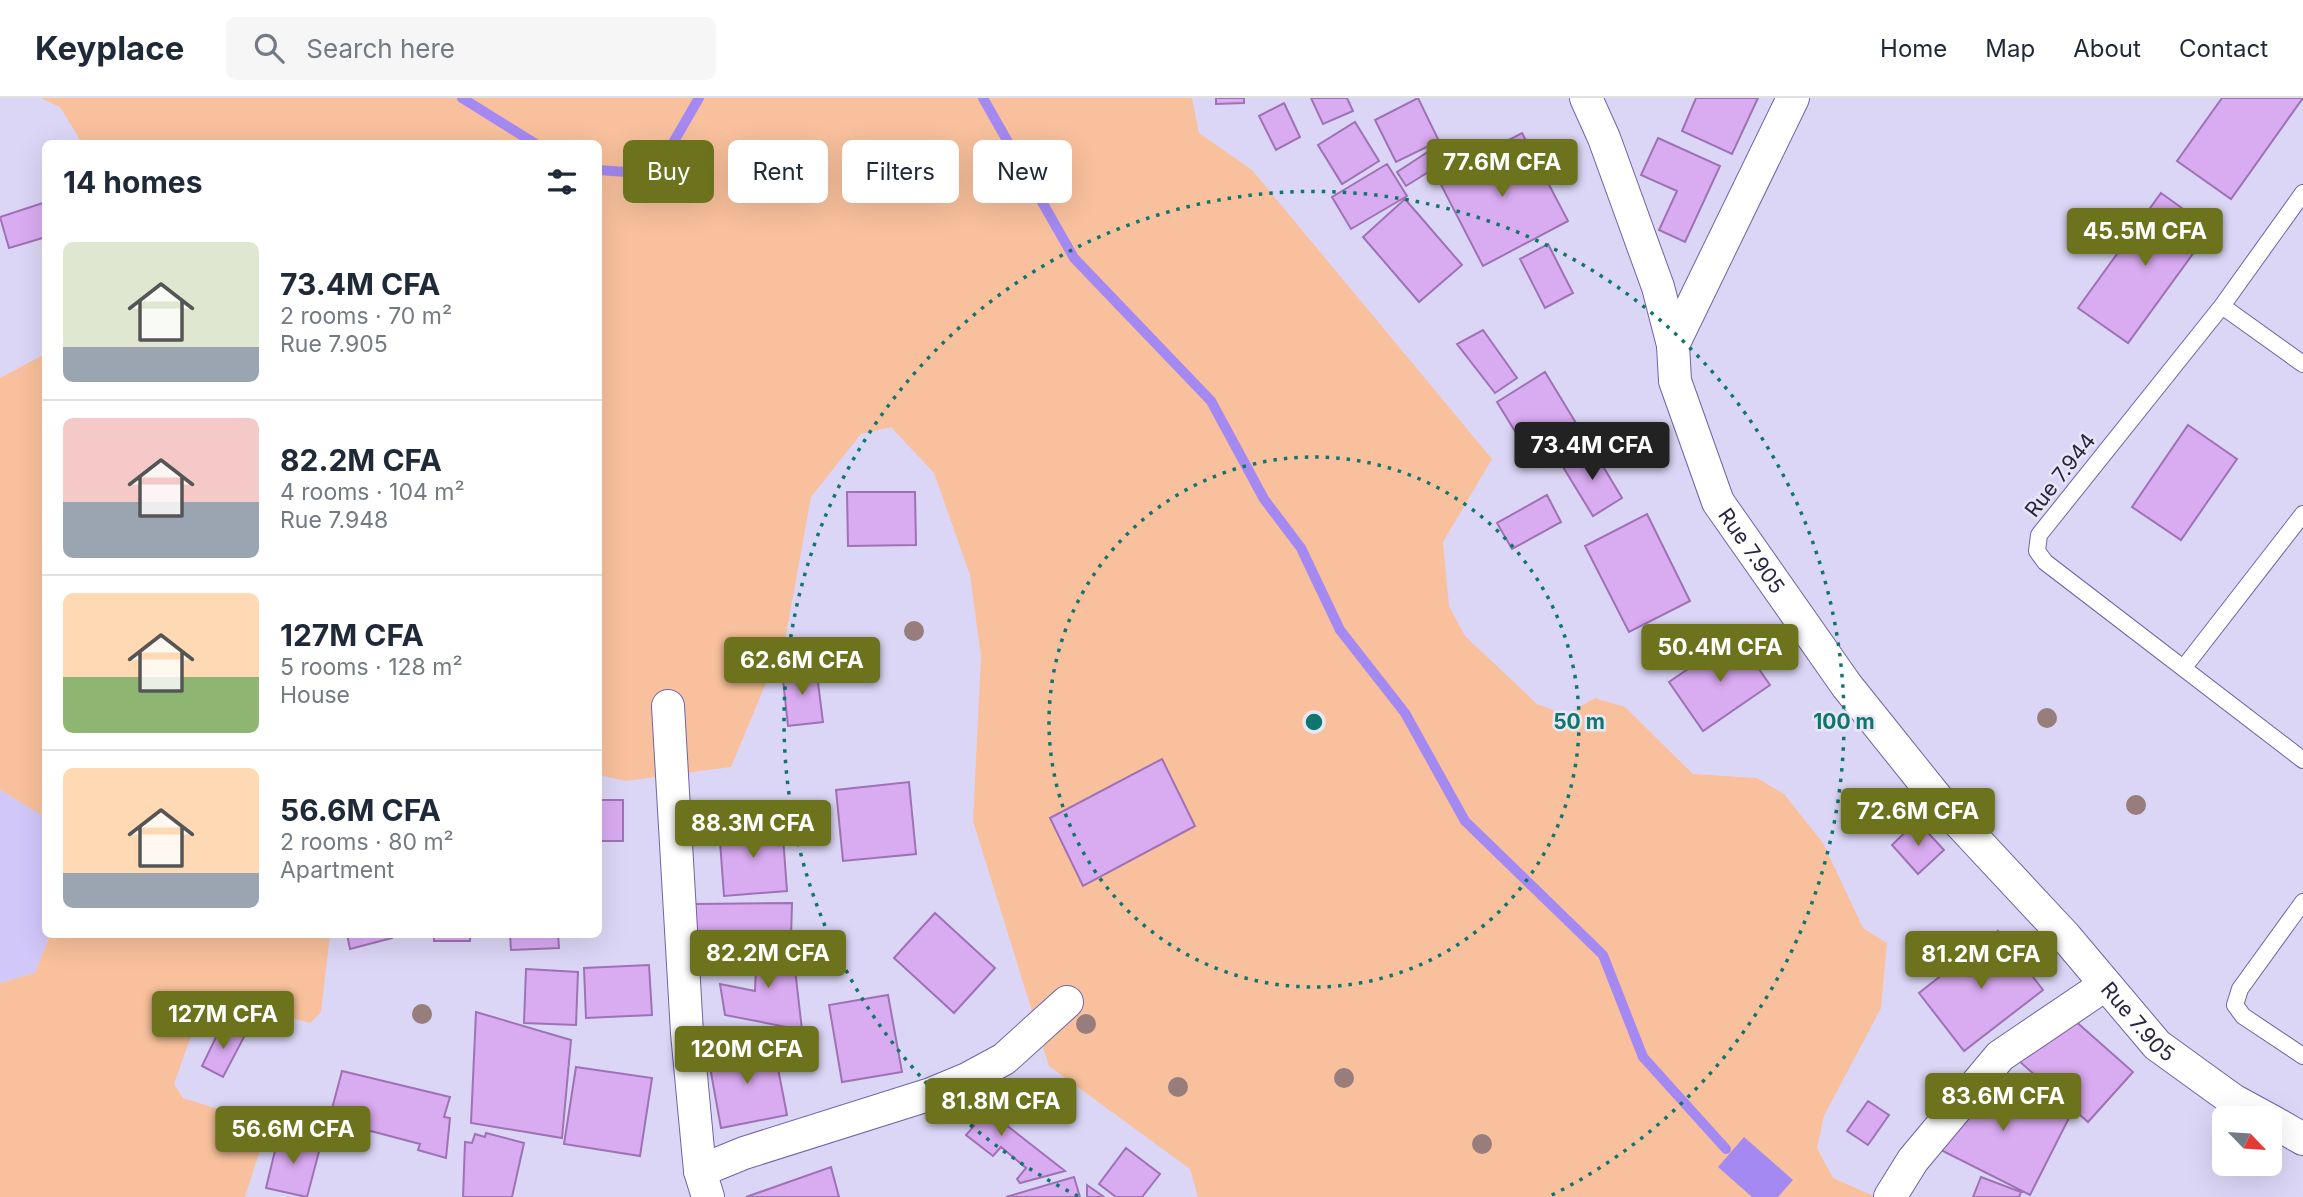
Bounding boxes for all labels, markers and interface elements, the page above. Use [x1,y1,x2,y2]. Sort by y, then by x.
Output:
search box [226,17,716,80]
text: Keyplace [35,28,184,68]
icon: search [250,29,288,67]
text: Search here [306,33,455,64]
text: Home [1880,34,1947,63]
text: Map [1985,34,2035,63]
text: About [2073,34,2141,63]
text: Contact [2179,34,2268,63]
chip: Buy [623,140,714,203]
chip: Rent [728,140,828,203]
chip: Filters [842,140,959,203]
chip: New [973,140,1072,203]
pin: 77.6M CFA [1422,140,1582,199]
text: 77.6M CFA [1443,148,1561,176]
icon: filters [543,163,581,201]
text: 14 homes [63,164,202,200]
pin: 45.5M CFA [2065,208,2225,268]
text: 45.5M CFA [2083,217,2207,245]
text: 73.4M CFA [280,266,441,302]
icon: home [119,270,203,354]
text: 2 rooms · 70 m² [280,302,452,330]
text: Rue 7.905 [280,330,388,358]
pin: 73.4M CFA [1512,422,1672,482]
street label: Rue 7.944 [2020,428,2100,522]
text: 73.4M CFA [1530,431,1654,459]
text: 82.2M CFA [280,442,442,478]
icon: home [119,446,203,530]
text: 4 rooms · 104 m² [280,478,465,506]
street label: Rue 7.905 [1714,503,1790,598]
text: Rue 7.948 [280,506,388,534]
text: 127M CFA [280,617,424,653]
icon: home [119,621,203,705]
pin: 50.4M CFA [1640,624,1800,684]
text: 50.4M CFA [1657,633,1783,661]
pin: 62.6M CFA [722,638,882,697]
text: 62.6M CFA [740,646,864,674]
text: 5 rooms · 128 m² [280,653,463,681]
text: House [280,681,350,709]
text: 50 m [1553,709,1605,734]
text: 100 m [1813,709,1875,734]
centre of rings [1302,710,1326,734]
pin: 72.6M CFA [1838,788,1998,848]
text: 56.6M CFA [280,792,441,828]
icon: home [119,796,203,880]
text: 72.6M CFA [1857,797,1979,825]
pin: 88.3M CFA [673,800,833,860]
text: 88.3M CFA [691,809,815,837]
text: 2 rooms · 80 m² [280,828,454,856]
text: Apartment [280,856,394,884]
pin: 82.2M CFA [688,930,848,990]
pin: 81.2M CFA [1901,932,2061,991]
text: 82.2M CFA [706,939,830,967]
text: 81.2M CFA [1921,940,2041,968]
street label: Rue 7.905 [2096,976,2180,1066]
pin: 127M CFA [151,992,295,1051]
text: 127M CFA [168,1000,278,1028]
pin: 120M CFA [675,1026,819,1086]
text: 120M CFA [691,1035,803,1063]
pin: 83.6M CFA [1923,1074,2083,1133]
pin: 81.8M CFA [921,1079,1081,1138]
text: 83.6M CFA [1941,1082,2065,1110]
text: 81.8M CFA [941,1087,1061,1115]
north arrow [2212,1106,2282,1176]
map controls [2212,1106,2282,1176]
pin: 56.6M CFA [213,1107,373,1166]
text: 56.6M CFA [231,1115,355,1143]

